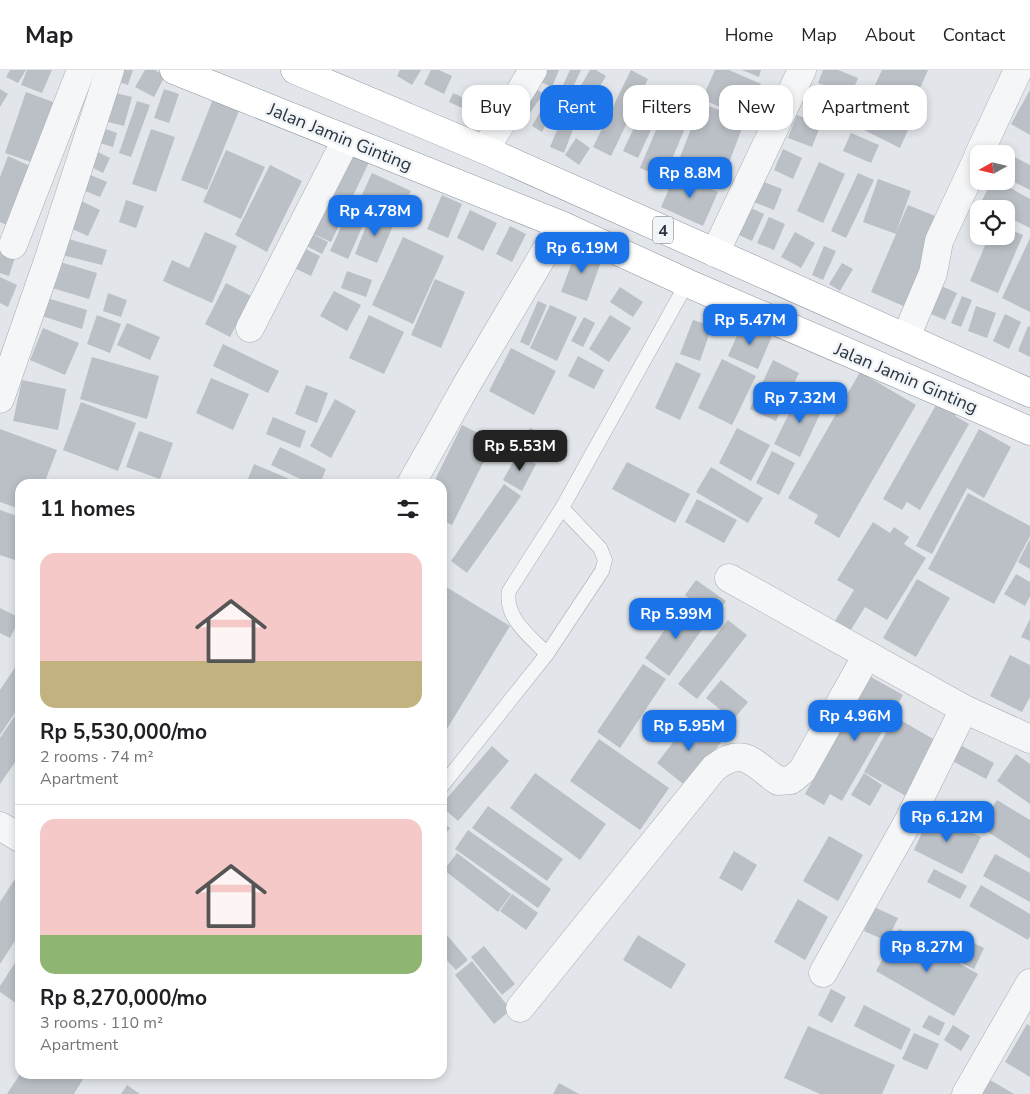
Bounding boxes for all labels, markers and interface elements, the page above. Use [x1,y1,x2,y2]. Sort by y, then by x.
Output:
text: Map [25,19,73,51]
text: Home [725,23,773,47]
text: Map [801,23,837,47]
text: About [865,23,915,47]
text: Contact [943,23,1005,47]
chip: Buy [462,85,530,130]
chip: Rent [540,85,613,130]
chip: Filters [623,85,709,130]
chip: New [719,85,793,130]
chip: Apartment [803,85,927,130]
street label: Jalan Jamin Ginting [263,97,416,177]
north arrow [970,145,1015,190]
map controls [970,145,1015,245]
pin: Rp 8.8M [644,156,736,199]
text: Rp 8.8M [659,162,721,184]
pin: Rp 4.78M [323,194,427,237]
text: Rp 4.78M [339,200,411,222]
button: locate [970,200,1015,245]
road number: 4 [653,216,673,244]
pin: Rp 6.19M [530,232,634,274]
text: Rp 6.19M [546,237,618,259]
pin: Rp 5.47M [698,304,802,346]
text: Rp 5.47M [714,309,786,331]
street label: Jalan Jamin Ginting [830,337,981,419]
pin: Rp 7.32M [748,382,852,424]
text: Rp 7.32M [764,387,836,409]
pin: Rp 5.53M [468,430,572,472]
text: Rp 5.53M [484,435,556,457]
text: 11 homes [40,495,135,523]
icon: filters [394,495,422,523]
icon: home [186,586,276,676]
pin: Rp 5.99M [624,598,728,640]
text: Rp 5.99M [640,603,712,625]
pin: Rp 4.96M [803,700,907,742]
text: Rp 4.96M [819,705,891,727]
pin: Rp 5.95M [637,710,741,752]
text: Rp 5.95M [653,715,725,737]
text: Rp 5,530,000/mo [40,718,207,746]
text: 2 rooms · 74 m² [40,746,153,768]
text: Apartment [40,768,118,790]
pin: Rp 6.12M [895,800,999,843]
text: Rp 6.12M [911,806,983,828]
icon: home [186,851,276,941]
pin: Rp 8.27M [875,930,979,973]
text: Rp 8.27M [891,936,963,958]
text: Rp 8,270,000/mo [40,984,207,1012]
text: 3 rooms · 110 m² [40,1012,163,1034]
text: Apartment [40,1034,118,1056]

